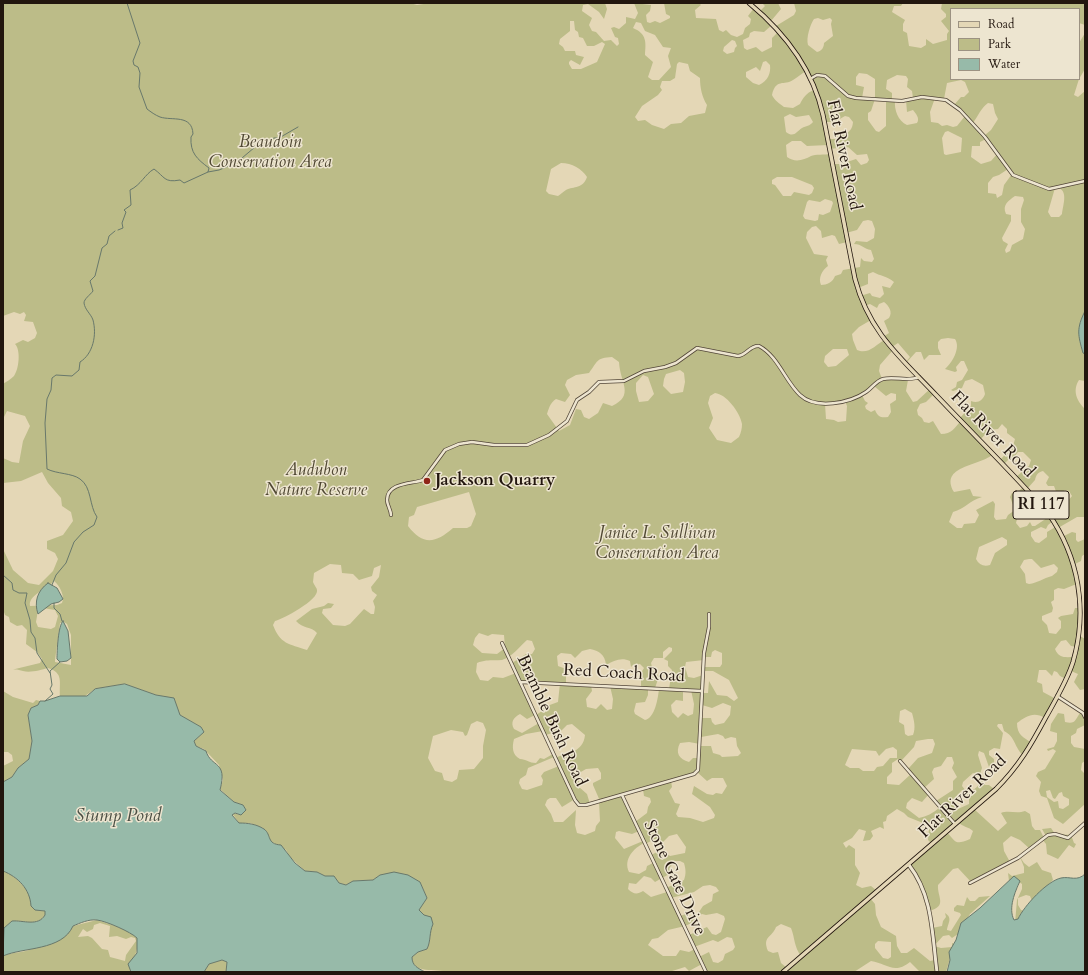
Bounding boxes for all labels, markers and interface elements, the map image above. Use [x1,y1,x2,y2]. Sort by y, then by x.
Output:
legend [950,8,1080,80]
text: Road [988,16,1014,32]
text: Park [988,36,1011,52]
text: Water [988,56,1020,72]
street label: Flat River Road [821,98,865,212]
park label: Beaudoin Conservation Area [208,133,332,173]
street label: Flat River Road [946,388,1038,482]
park label: Audubon Nature Reserve [265,461,367,501]
place label: Jackson Quarry [435,471,555,491]
marker: Jackson Quarry [422,476,432,486]
road number: RI 117 [1013,491,1069,519]
park label: Janice L. Sullivan Conservation Area [595,524,719,564]
street label: Bramble Bush Road [512,652,590,790]
street label: Red Coach Road [563,661,685,687]
street label: Flat River Road [915,751,1011,843]
water label: Stump Pond [75,806,161,828]
street label: Stone Gate Drive [638,817,710,939]

